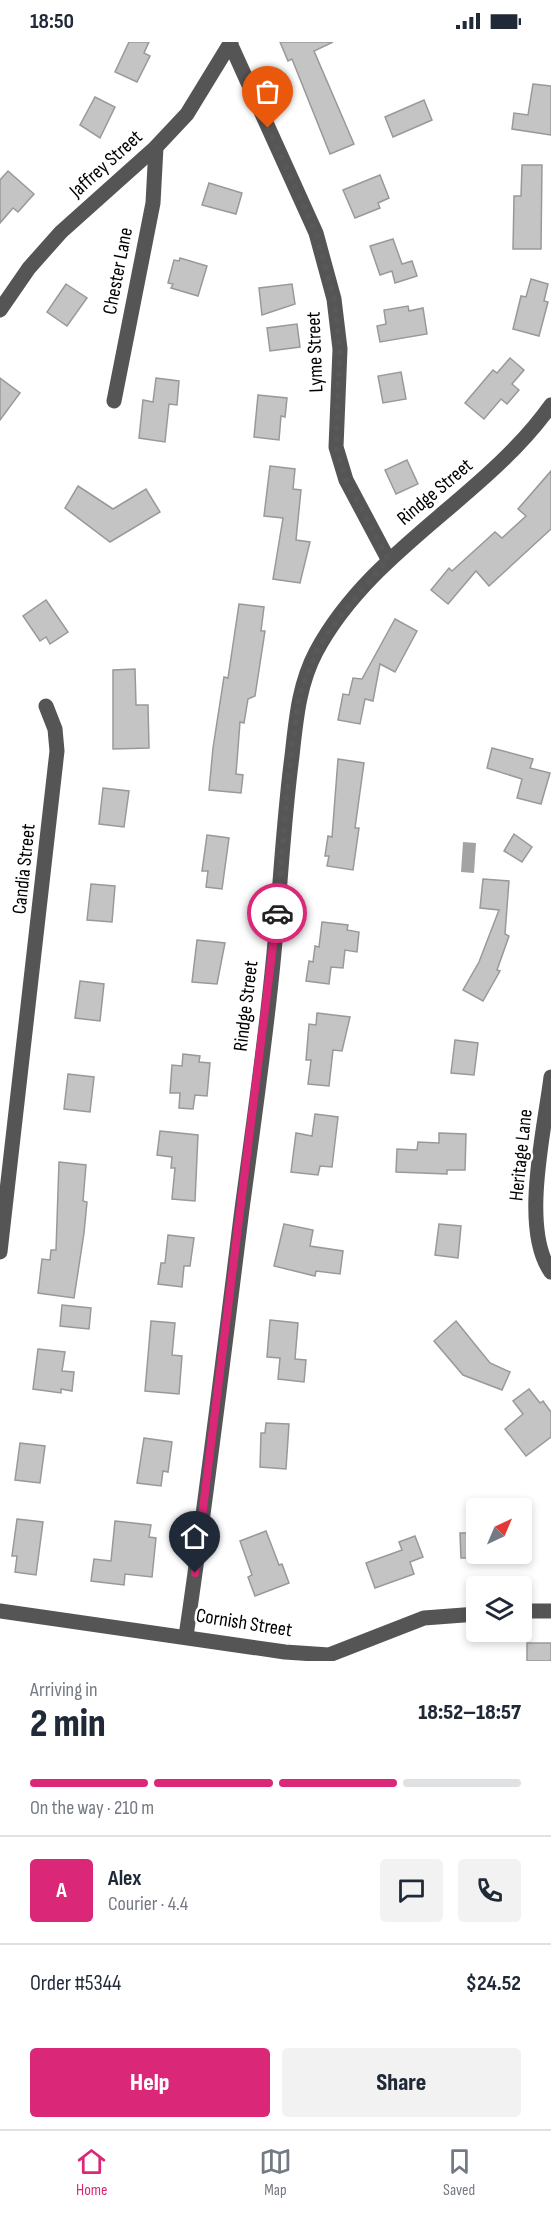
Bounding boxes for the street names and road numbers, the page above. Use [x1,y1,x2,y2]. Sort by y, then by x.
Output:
street label: Jaffrey Street [64,125,147,204]
street label: Chester Lane [98,225,138,317]
street label: Lyme Street [302,311,328,393]
street label: Rindge Street [392,454,478,530]
street label: Candia Street [7,823,41,915]
street label: Rindge Street [229,959,263,1053]
street label: Heritage Lane [504,1108,538,1202]
street label: Cornish Street [194,1604,294,1642]

